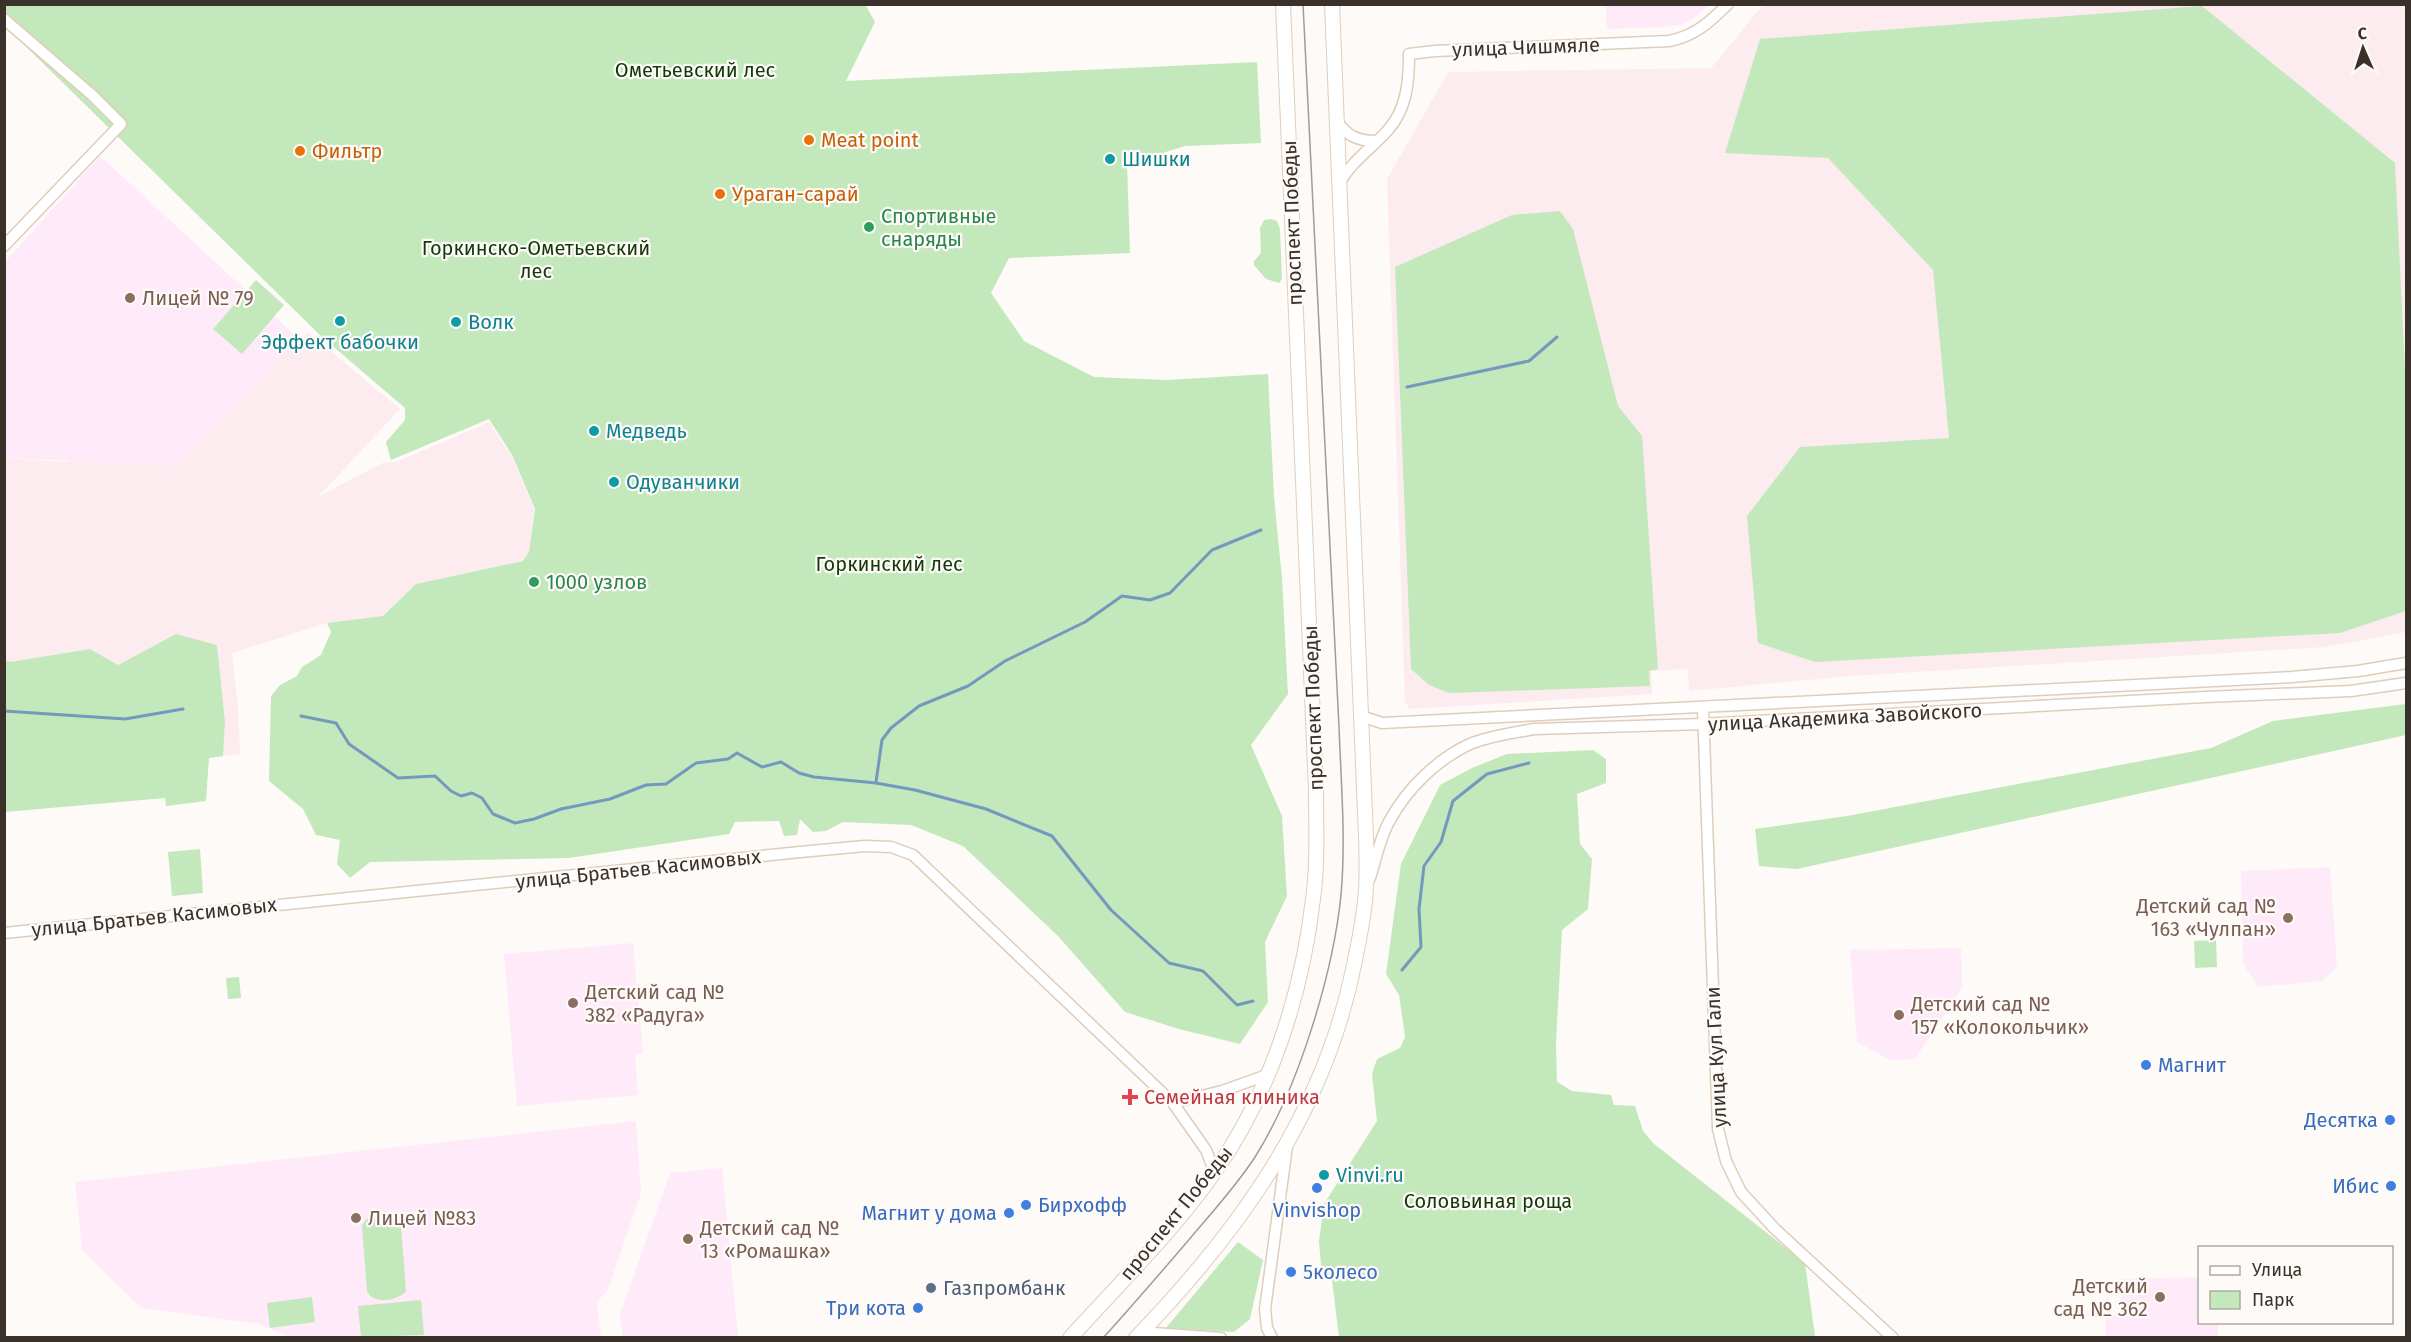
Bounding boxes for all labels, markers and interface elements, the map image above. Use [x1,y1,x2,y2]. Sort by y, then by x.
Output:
north arrow [2333,18,2393,78]
text: С [2357,24,2368,43]
street label: улица Чишмяле [1452,32,1600,62]
park label: Ометьевский лес [615,58,775,82]
place label: Meat point [821,128,920,152]
marker: Meat point [802,133,816,147]
place label: Фильтр [312,139,382,163]
street label: проспект Победы [1277,140,1307,306]
marker: Фильтр [293,144,307,158]
place label: Шишки [1122,147,1191,171]
marker: Шишки [1103,152,1117,166]
place label: Ураган-сарай [732,182,859,206]
marker: Ураган-сарай [713,187,727,201]
place label: Спортивные снаряды [881,204,997,251]
marker: Спортивные снаряды [862,220,876,234]
park label: Горкинско-Ометьевский лес [422,236,650,283]
place label: Лицей № 79 [142,286,254,310]
marker: Лицей № 79 [123,291,137,305]
place label: Волк [468,310,514,334]
marker: Эффект бабочки [333,314,347,328]
marker: Волк [449,315,463,329]
place label: Эффект бабочки [261,330,419,354]
place label: Медведь [606,419,687,443]
marker: Медведь [587,424,601,438]
place label: Одуванчики [626,470,740,494]
marker: Одуванчики [607,475,621,489]
park label: Горкинский лес [815,552,963,576]
place label: 1000 узлов [546,570,647,594]
marker: 1000 узлов [527,575,541,589]
street label: проспект Победы [1298,625,1328,791]
street label: улица Академика Завойского [1707,698,1983,736]
street label: улица Братьев Касимовых [514,844,762,894]
street label: улица Братьев Касимовых [30,892,278,942]
place label: Детский сад № 163 «Чулпан» [2135,894,2276,941]
marker: Детский сад № 163 «Чулпан» [2281,911,2295,925]
place label: Детский сад № 382 «Радуга» [584,980,725,1027]
street label: улица Кул Гали [1700,986,1732,1128]
place label: Детский сад № 157 «Колокольчик» [1910,992,2089,1039]
marker: Детский сад № 382 «Радуга» [566,996,580,1010]
marker: Детский сад № 157 «Колокольчик» [1892,1008,1906,1022]
place label: Магнит [2158,1053,2227,1077]
marker: Магнит [2139,1058,2153,1072]
place label: Семейная клиника [1144,1085,1320,1109]
marker: Семейная клиника [1121,1088,1139,1106]
place label: Десятка [2303,1108,2378,1132]
marker: Десятка [2383,1113,2397,1127]
street label: проспект Победы [1115,1141,1237,1285]
place label: Vinvi.ru [1336,1163,1404,1187]
marker: Vinvi.ru [1317,1168,1331,1182]
place label: Ибис [2332,1174,2379,1198]
marker: Ибис [2384,1179,2398,1193]
marker: Vinvishop [1310,1181,1324,1195]
park label: Соловьиная роща [1404,1189,1572,1213]
place label: Бирхофф [1038,1193,1127,1217]
marker: Бирхофф [1019,1198,1033,1212]
place label: Vinvishop [1273,1198,1361,1222]
place label: Магнит у дома [862,1201,997,1225]
place label: Лицей №83 [368,1206,476,1230]
marker: Магнит у дома [1002,1206,1016,1220]
marker: Лицей №83 [349,1211,363,1225]
place label: Детский сад № 13 «Ромашка» [699,1216,840,1263]
marker: Детский сад № 13 «Ромашка» [681,1232,695,1246]
legend [2198,1246,2393,1324]
text: Улица [2252,1259,2302,1281]
place label: 5колесо [1303,1260,1378,1284]
marker: 5колесо [1284,1265,1298,1279]
place label: Детский сад № 362 [2053,1274,2148,1321]
place label: Газпромбанк [943,1276,1066,1300]
marker: Газпромбанк [924,1281,938,1295]
text: Парк [2252,1289,2295,1311]
marker: Детский сад № 362 [2153,1290,2167,1304]
place label: Три кота [826,1296,906,1320]
marker: Три кота [911,1301,925,1315]

